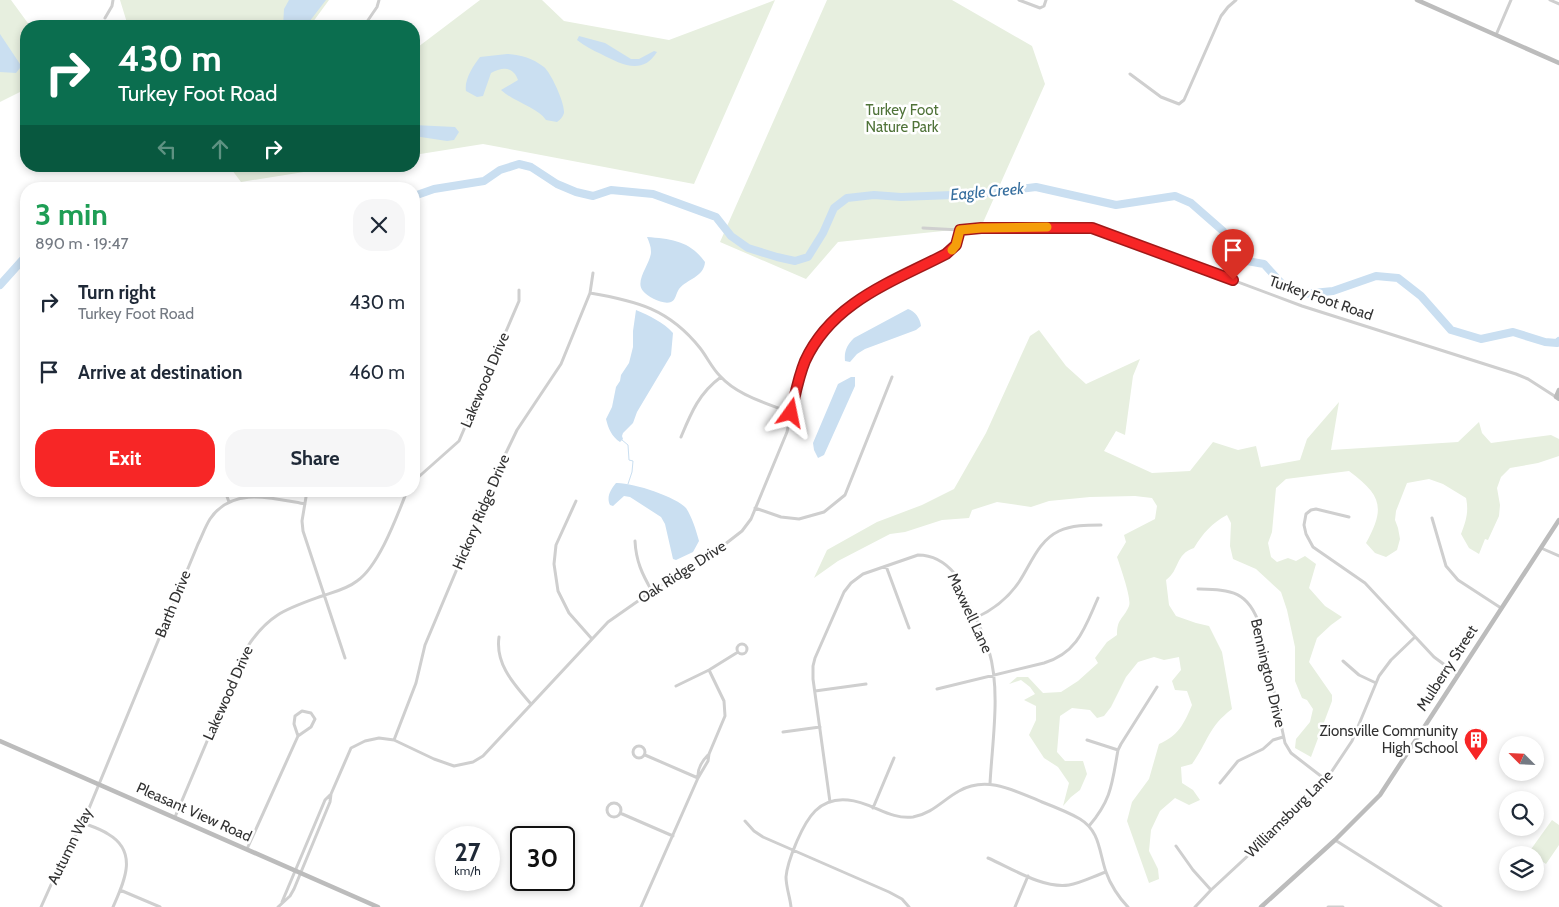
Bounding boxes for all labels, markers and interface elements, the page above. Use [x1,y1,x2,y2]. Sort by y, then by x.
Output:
text: 430 m [118,37,222,80]
icon: right [35,40,100,105]
text: Turkey Foot Road [118,80,278,107]
park label: Turkey Foot Nature Park [865,101,939,136]
icon: left [153,135,181,163]
icon: ahead [206,135,234,163]
icon: right [259,135,287,163]
water label: Eagle Creek [949,179,1026,204]
text: 3 min [35,196,108,233]
button: close [353,199,405,251]
pin [1212,229,1254,280]
text: 890 m · 19:47 [35,234,129,253]
icon: arrive [1219,236,1247,264]
street label: Turkey Foot Road [1267,272,1375,324]
text: Turn right [78,281,156,304]
icon: right [35,288,63,316]
text: 430 m [350,291,405,314]
text: Turkey Foot Road [78,304,194,323]
street label: Lakewood Drive [457,330,513,430]
icon: arrive [35,358,63,386]
text: Arrive at destination [78,361,242,384]
text: 460 m [349,361,405,384]
position arrow [764,386,816,438]
button: Exit [35,429,215,487]
button: Share [225,429,405,487]
street label: Hickory Ridge Drive [449,451,514,572]
street label: Oak Ridge Drive [635,537,730,607]
street label: Barth Drive [151,567,195,640]
street label: Maxwell Lane [944,570,996,656]
street label: Bennington Drive [1247,617,1289,729]
street label: Mulberry Street [1413,622,1481,714]
street label: Lakewood Drive [199,643,257,743]
place label: Zionsville Community High School [1320,722,1458,757]
building icon: Zionsville Community High School [1463,727,1489,761]
north arrow [1499,736,1544,781]
map controls [1499,736,1544,891]
street label: Williamsburg Lane [1241,766,1337,862]
street label: Pleasant View Road [134,778,254,846]
button: search [1499,791,1544,836]
street label: Autumn Way [44,804,96,887]
speed limit sign: 30 [510,826,575,891]
text: 27 [455,837,480,867]
button: layers [1499,846,1544,891]
text: km/h [454,863,481,878]

